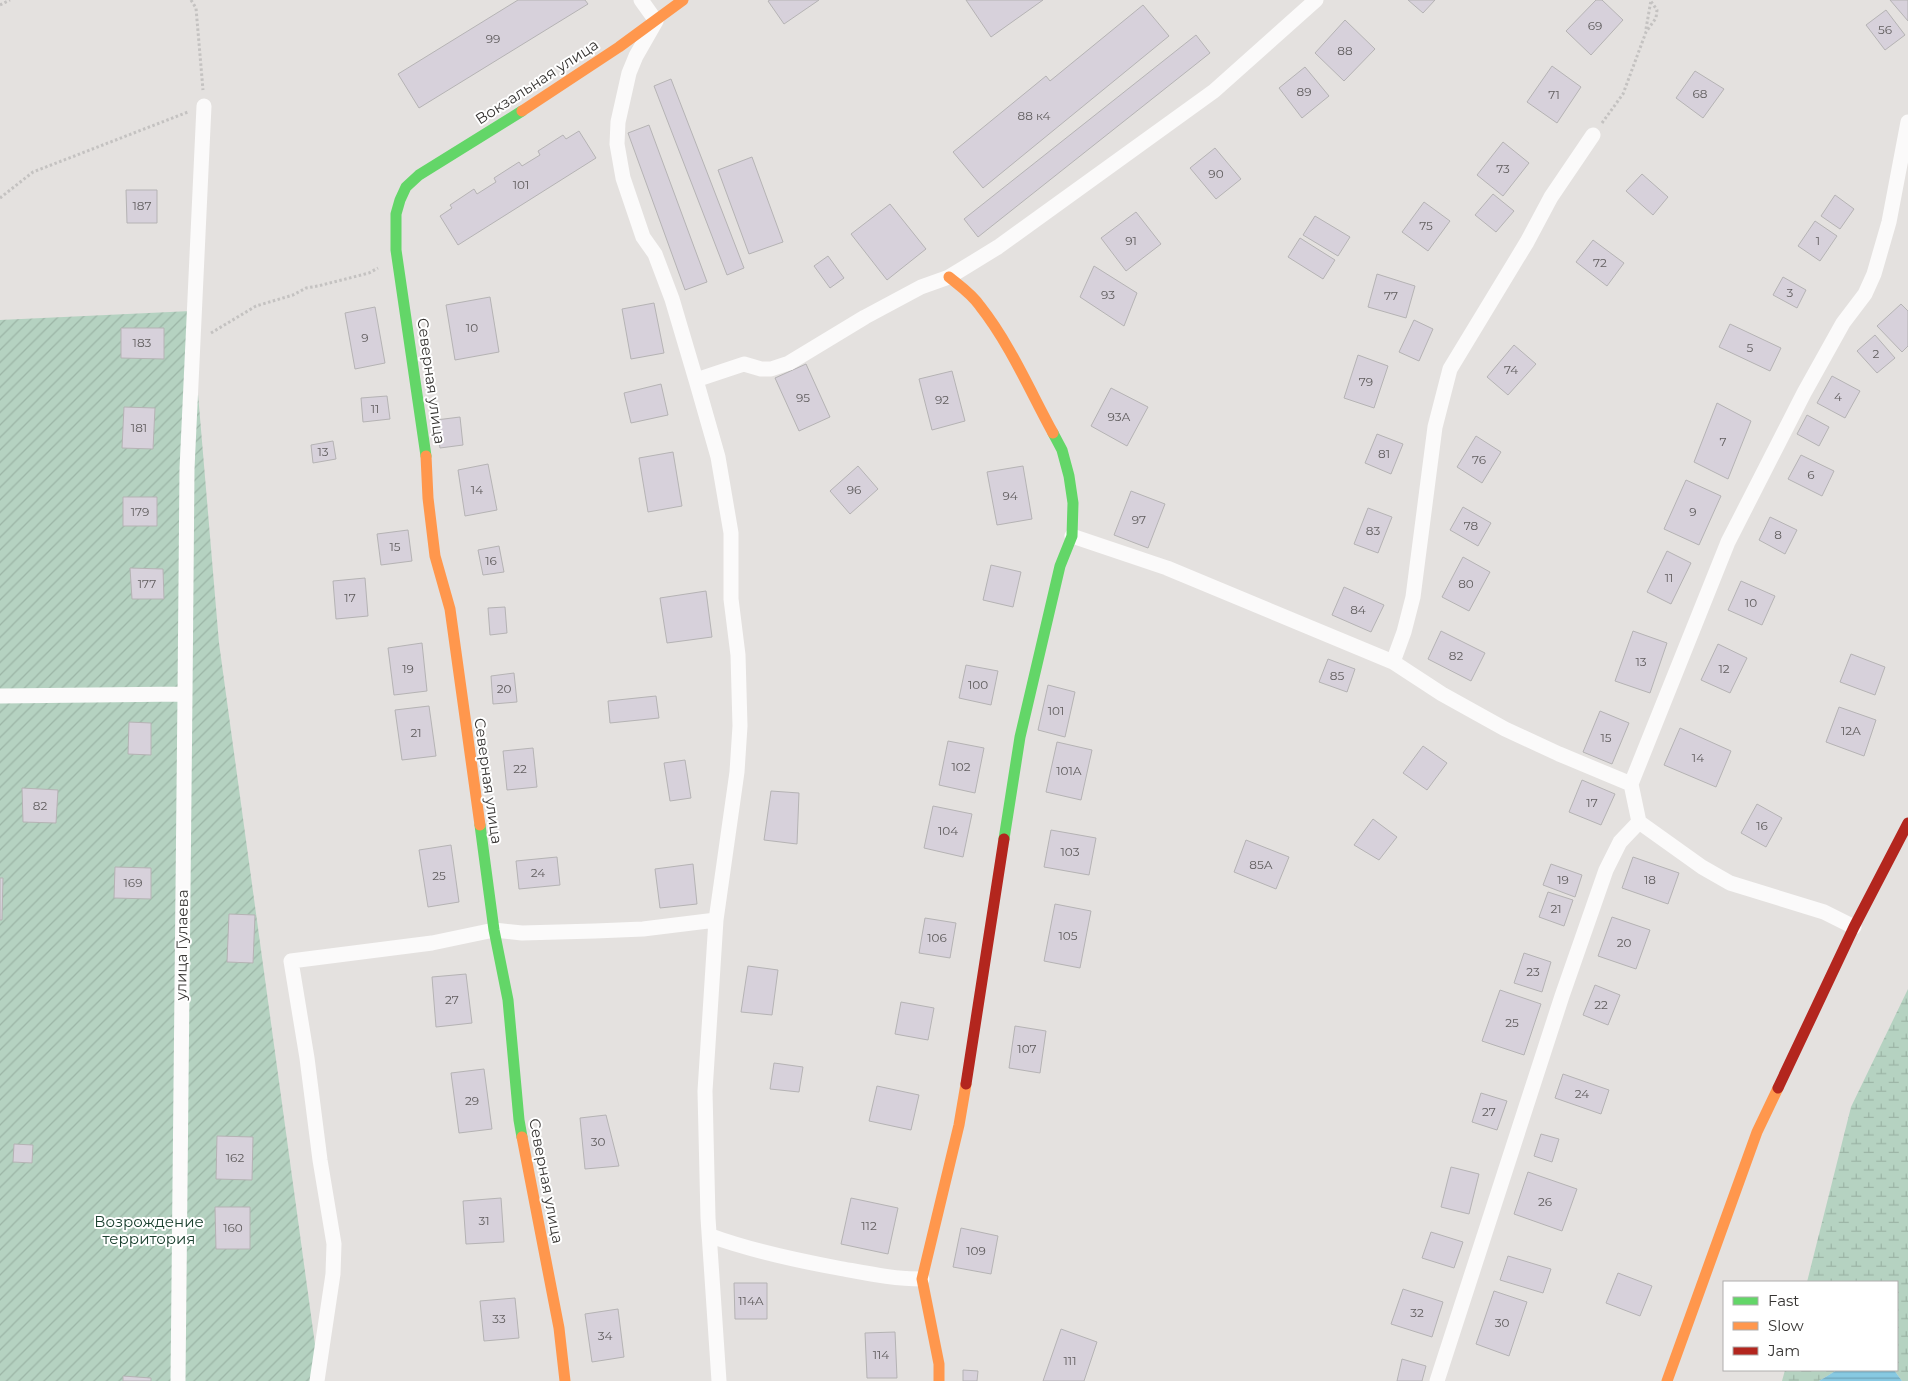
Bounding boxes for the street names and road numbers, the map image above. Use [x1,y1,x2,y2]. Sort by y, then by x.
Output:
street label: Вокзальная улица [472,35,602,128]
street label: Северная улица [413,317,450,445]
street label: Северная улица [470,717,507,845]
street label: улица Гулаева [171,889,192,1002]
street label: Северная улица [525,1117,568,1245]

